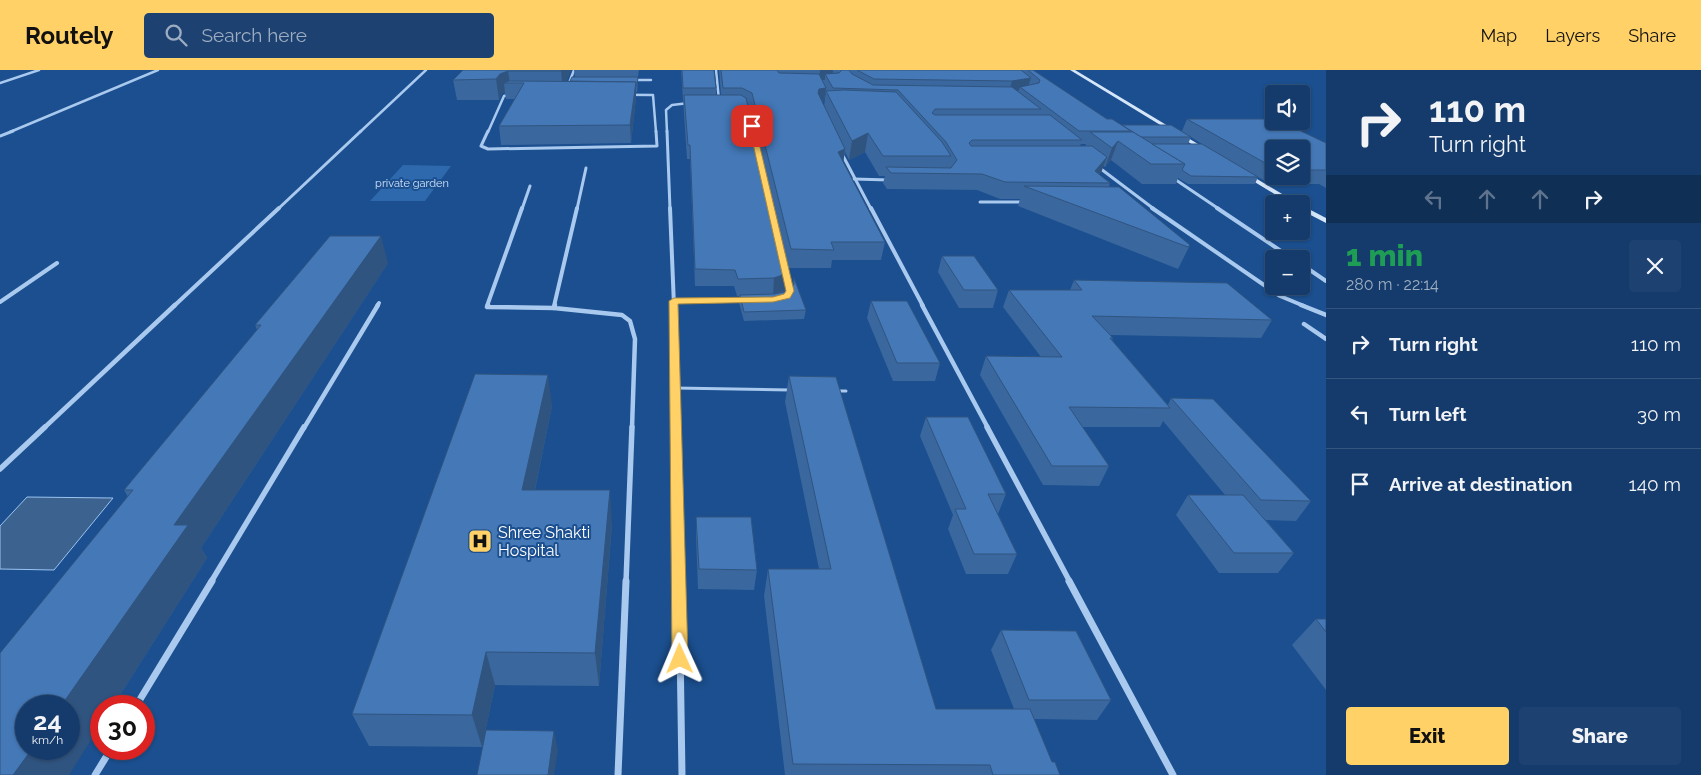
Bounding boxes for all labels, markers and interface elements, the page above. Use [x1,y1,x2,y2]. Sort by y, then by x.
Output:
search box [144,13,494,58]
text: Routely [25,21,114,50]
icon: search [162,21,190,49]
text: Search here [202,24,307,46]
text: Map [1481,25,1517,46]
text: Layers [1545,25,1600,46]
text: Share [1628,25,1676,46]
map controls [1265,85,1310,295]
button: sound [1265,85,1310,130]
text: 110 m [1429,89,1526,130]
icon: right [1346,90,1411,155]
pin [731,105,773,147]
icon: arrive [738,112,766,140]
text: Turn right [1429,131,1526,157]
button: layers [1265,140,1310,185]
park label: private garden [375,177,449,190]
icon: left [1420,185,1448,213]
icon: ahead [1473,185,1501,213]
icon: ahead [1526,185,1554,213]
icon: right [1579,185,1607,213]
button: + [1265,195,1310,240]
text: 1 min [1346,238,1423,273]
button: close [1629,240,1681,292]
button: − [1265,250,1310,295]
text: 280 m · 22:14 [1346,275,1439,294]
icon: right [1346,330,1374,358]
text: Turn right [1389,333,1478,355]
text: 110 m [1631,333,1681,355]
icon: left [1346,400,1374,428]
text: Turn left [1389,403,1466,425]
text: 30 m [1637,403,1681,425]
icon: arrive [1346,470,1374,498]
text: Arrive at destination [1389,473,1573,495]
text: 140 m [1629,473,1681,495]
place label: Shree Shakti Hospital [498,523,590,560]
hospital icon: Shree Shakti Hospital [467,528,493,554]
position arrow [653,632,705,684]
speed limit sign: 30 [90,695,155,760]
text: 24 [33,706,62,736]
button: Exit [1346,707,1509,765]
button: Share [1519,707,1681,765]
text: km/h [32,733,63,747]

